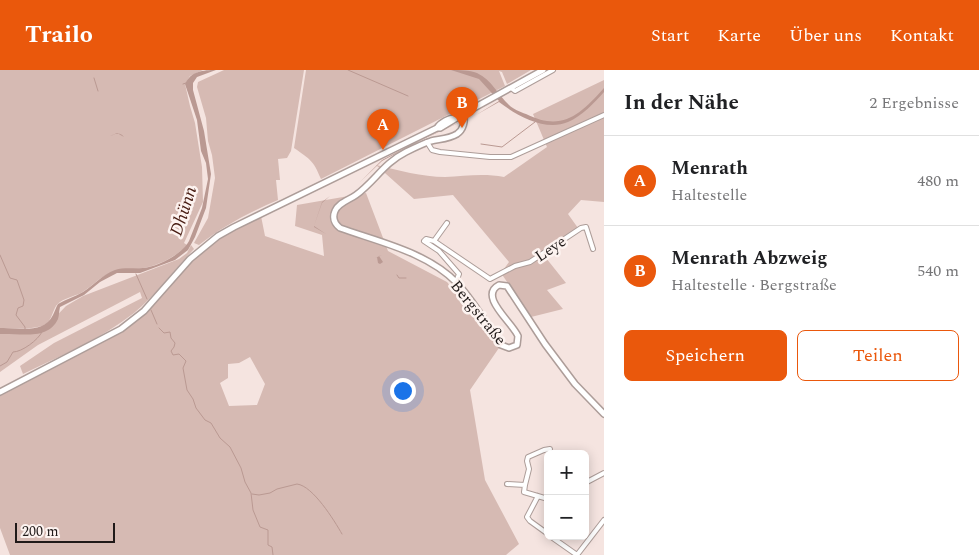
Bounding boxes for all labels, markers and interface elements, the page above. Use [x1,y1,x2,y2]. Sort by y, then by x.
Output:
text: Trailo [25,17,93,53]
text: Start [651,22,689,49]
text: Karte [717,22,761,49]
text: Über uns [789,22,862,49]
text: Kontakt [890,22,954,49]
pin: B [446,87,478,128]
text: In der Nähe [624,87,739,119]
text: 2 Ergebnisse [869,91,959,115]
pin: A [367,109,399,150]
text: Menrath [671,154,748,183]
text: A [634,169,646,193]
text: 480 m [917,169,959,193]
water label: Dhünn [163,182,204,239]
text: Haltestelle [671,183,747,207]
street label: Leye [530,230,571,268]
text: Menrath Abzweig [671,244,828,273]
text: B [634,259,646,283]
text: 540 m [917,259,959,283]
text: Haltestelle · Bergstraße [671,273,837,297]
street label: Bergstraße [444,275,512,350]
button: Speichern [624,330,787,381]
button: Teilen [797,330,959,381]
your location [390,378,416,404]
map controls [544,450,589,540]
button: + [544,450,589,495]
button: − [544,495,589,540]
scale bar [15,520,115,543]
text: 200 m [22,521,59,542]

